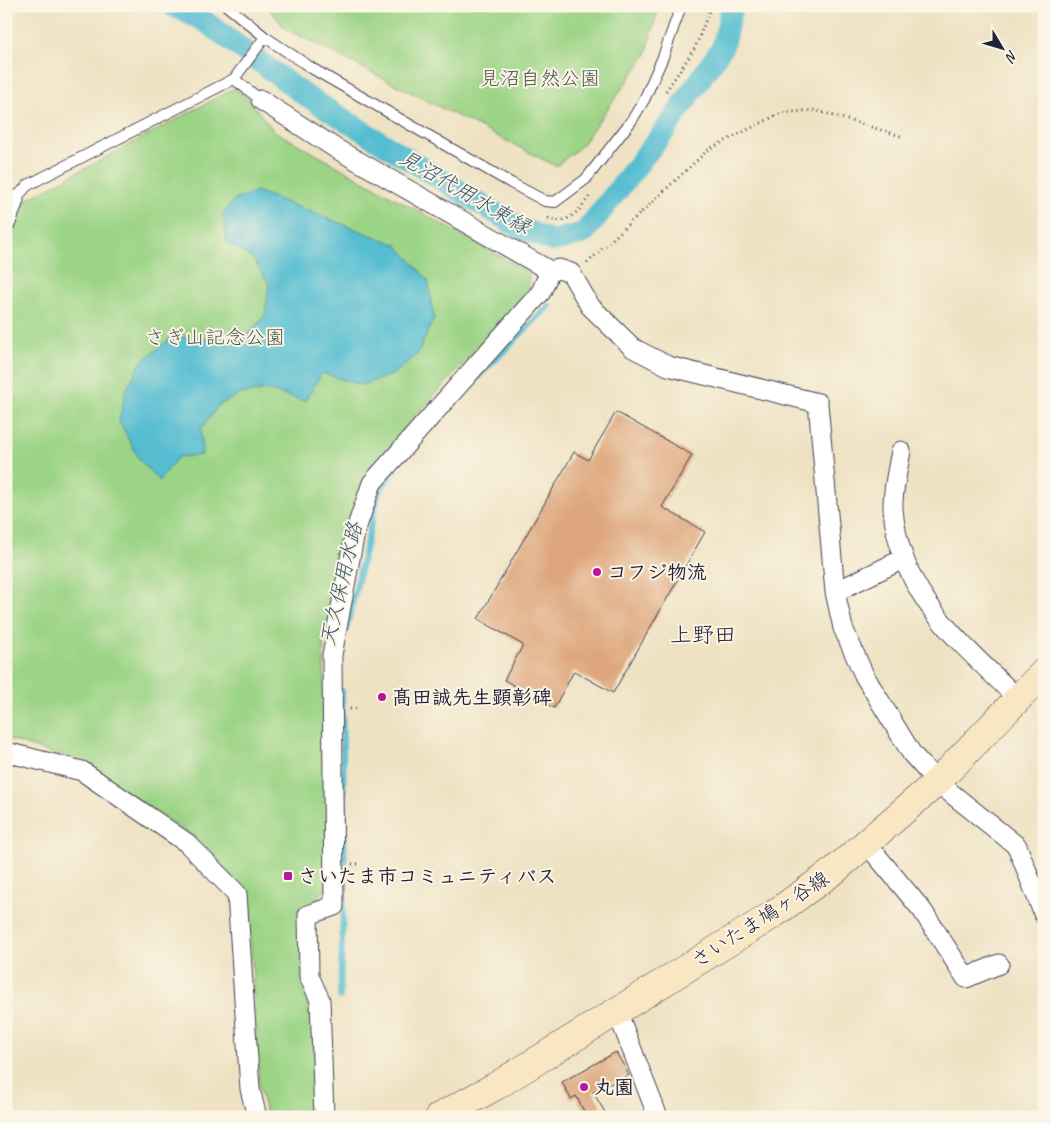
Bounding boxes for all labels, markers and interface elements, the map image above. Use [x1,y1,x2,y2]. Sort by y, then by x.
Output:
north arrow [978,22,1028,72]
text: N [1001,47,1021,66]
park label: 見沼自然公園 [480,66,600,91]
water label: 見沼代用水東縁 [395,144,537,241]
park label: さぎ山記念公園 [145,325,285,350]
water label: 天久保用水路 [314,519,368,648]
place label: コフジ物流 [607,560,707,585]
marker: コフジ物流 [591,566,603,578]
district label: 上野田 [670,621,736,649]
place label: 髙田誠先生顕彰碑 [392,685,552,710]
marker: 髙田誠先生顕彰碑 [376,691,388,703]
place label: さいたま市コミュニティバス [298,864,556,889]
street label: さいたま鳩ヶ谷線 [687,866,834,973]
marker: さいたま市コミュニティバス [282,870,294,882]
place label: 丸園 [594,1075,634,1100]
marker: 丸園 [578,1081,590,1093]

